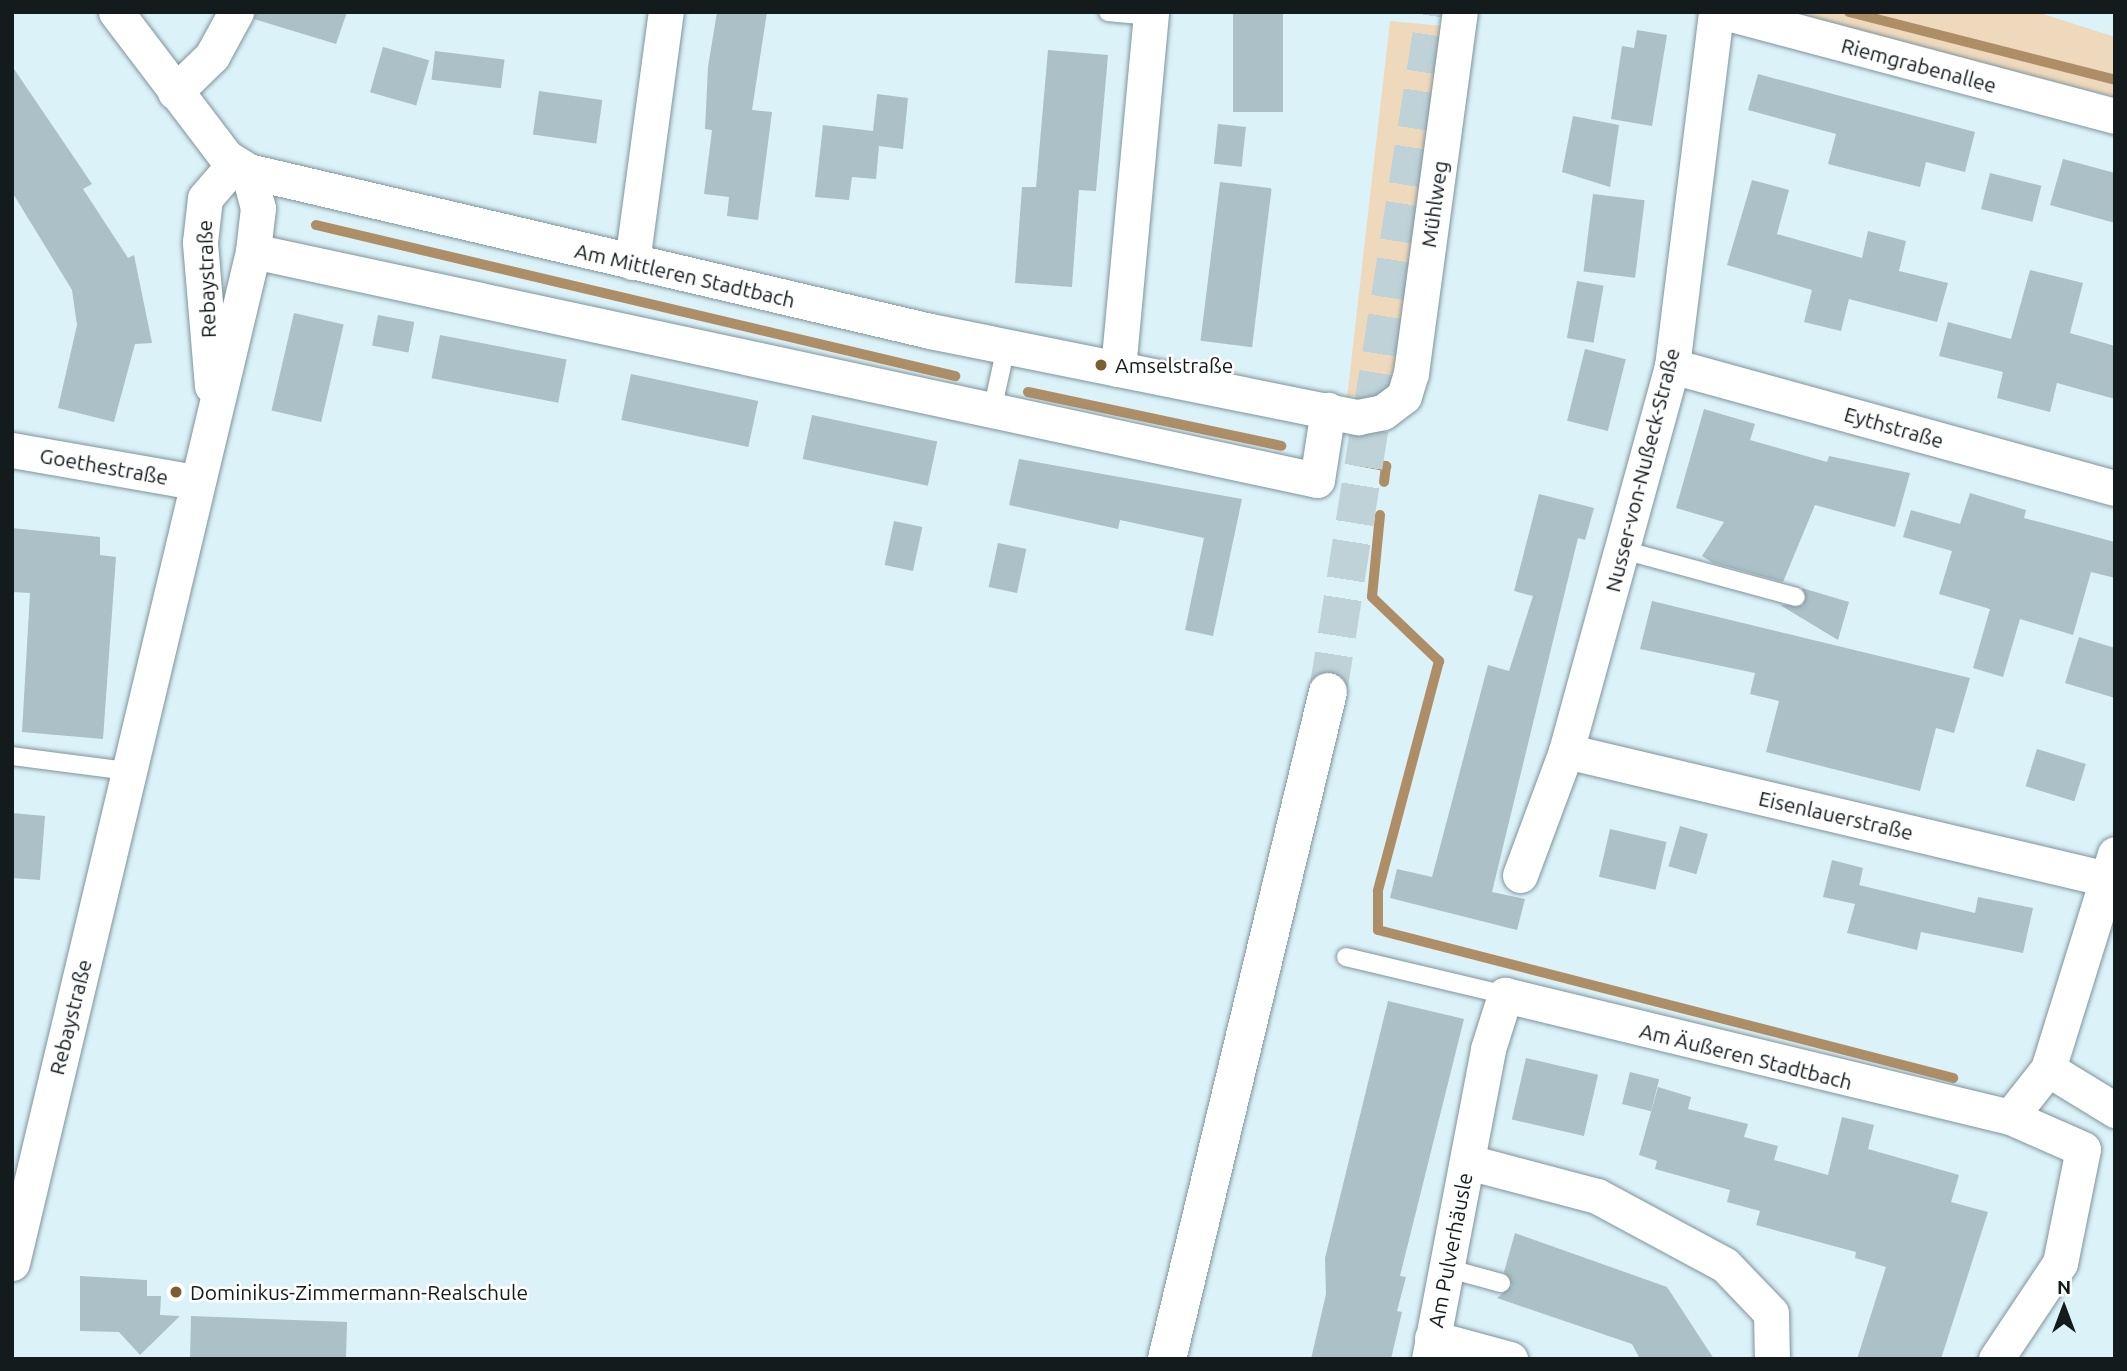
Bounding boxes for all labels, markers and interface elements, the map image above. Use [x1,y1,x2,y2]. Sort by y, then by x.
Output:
street label: Riemgrabenallee [1839,32,1999,98]
street label: Mühlweg [1415,159,1453,249]
street label: Rebaystraße [191,220,221,338]
street label: Am Mittleren Stadtbach [572,237,798,313]
street label: Nusser-von-Nußeck-Straße [1599,345,1685,595]
place label: Amselstraße [1115,352,1233,378]
marker: Amselstraße [1093,357,1109,373]
street label: Eythstraße [1841,401,1947,453]
street label: Goethestraße [38,442,170,490]
street label: Eisenlauerstraße [1756,785,1916,845]
street label: Rebaystraße [43,957,97,1077]
street label: Am Äußeren Stadtbach [1637,1017,1855,1095]
street label: Am Pulverhäusle [1423,1170,1477,1330]
north arrow [2029,1273,2099,1343]
text: N [2057,1276,2071,1298]
place label: Dominikus-Zimmermann-Realschule [190,1279,528,1305]
marker: Dominikus-Zimmermann-Realschule [168,1284,184,1300]

